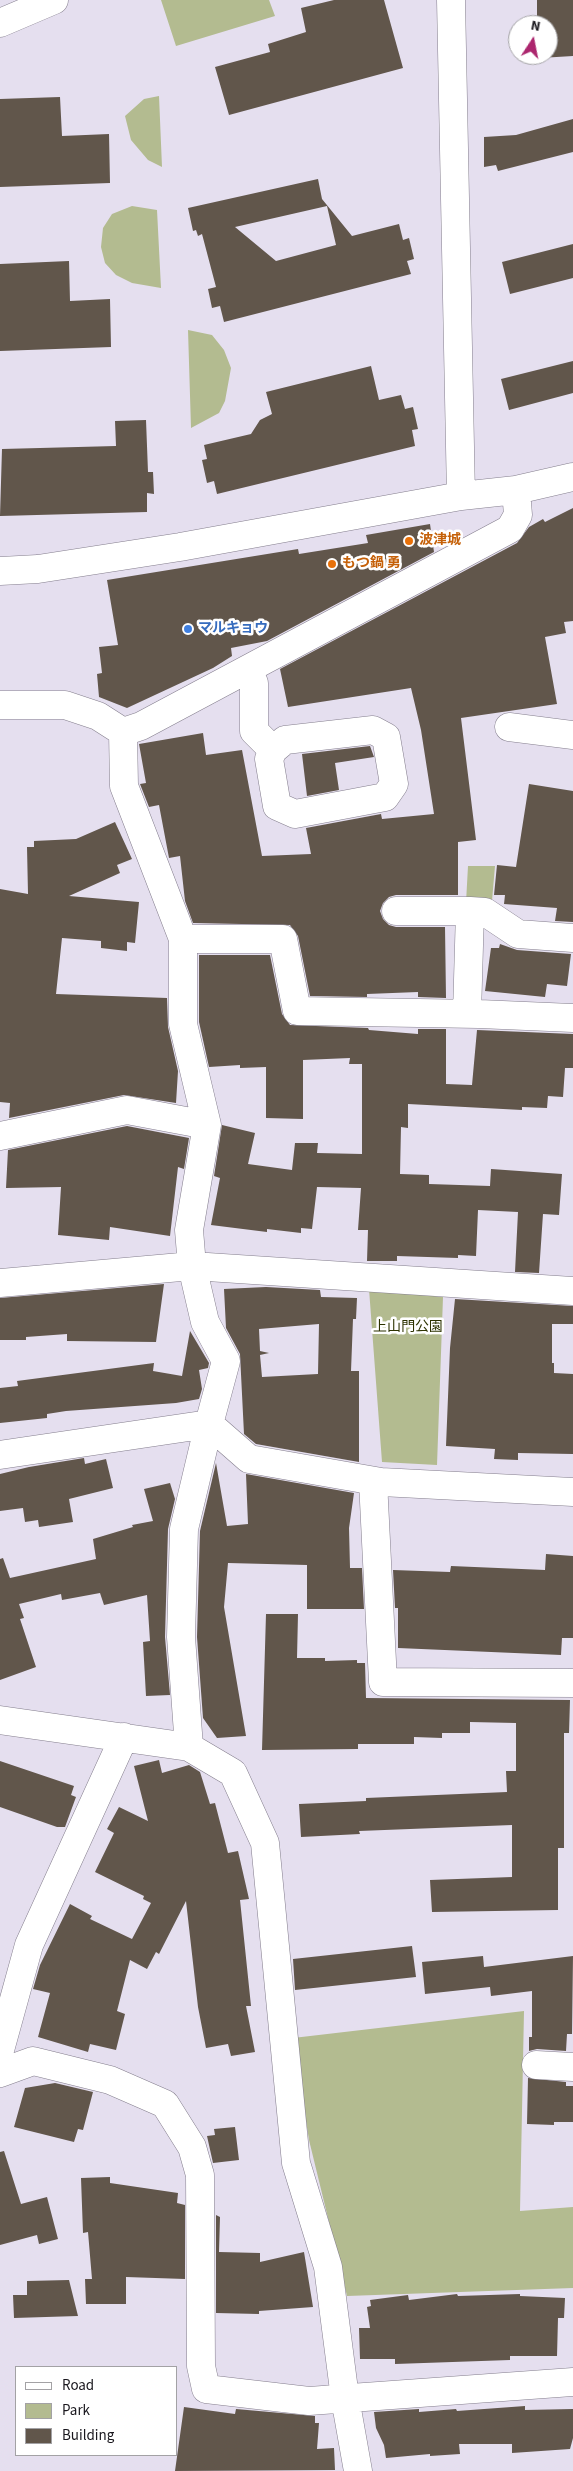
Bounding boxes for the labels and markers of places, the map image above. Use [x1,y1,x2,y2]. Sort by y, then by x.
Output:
place label: 波津城 [419,533,461,549]
marker: 波津城 [403,535,415,547]
place label: もつ鍋 勇 [342,556,401,572]
marker: もつ鍋 勇 [326,558,338,570]
place label: マルキョウ [198,621,268,637]
marker: マルキョウ [182,623,194,635]

